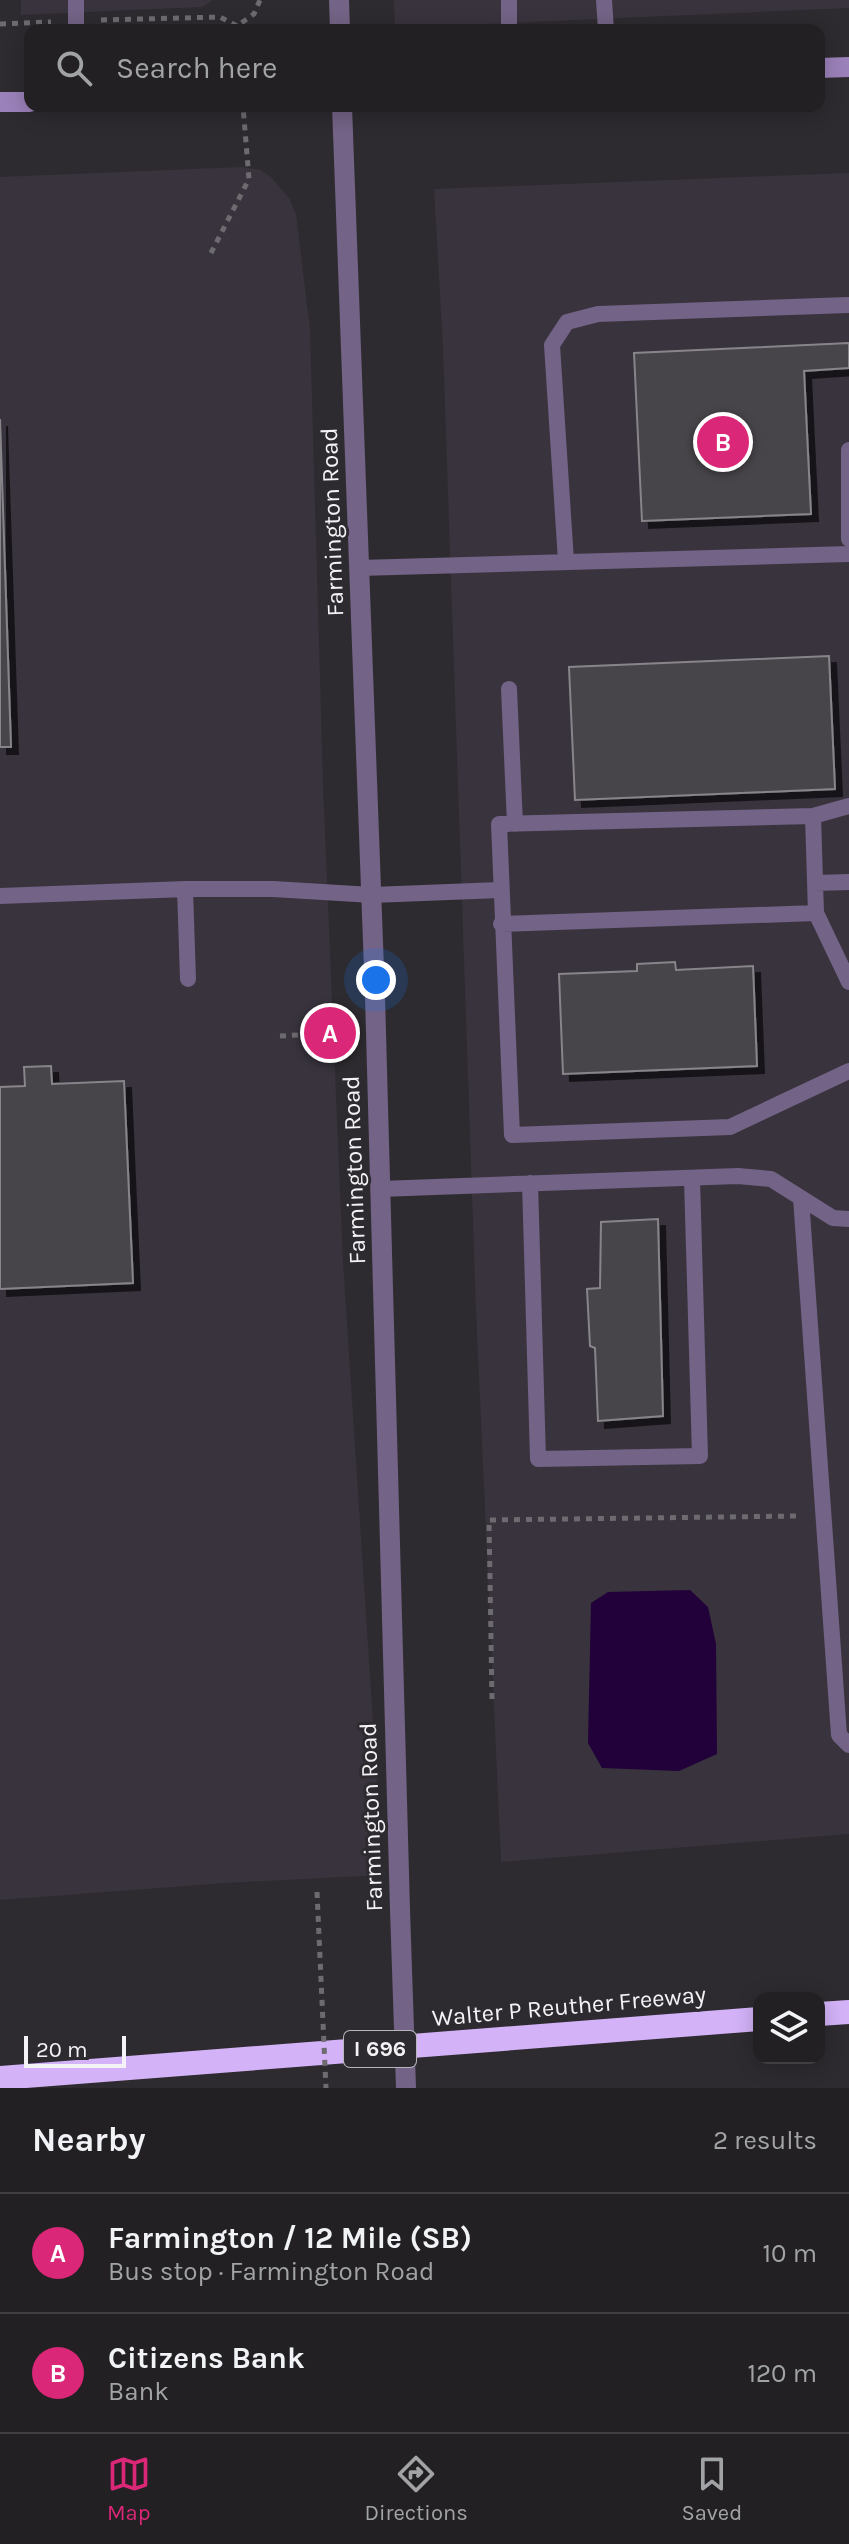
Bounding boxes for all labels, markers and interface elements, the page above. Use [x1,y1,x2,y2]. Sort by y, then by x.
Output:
search box [24,24,825,112]
icon: search [52,46,96,90]
text: Search here [116,50,277,86]
pin: B [697,412,749,472]
street label: Farmington Road [315,427,349,617]
your location [356,960,396,1000]
pin: A [304,1003,356,1063]
street label: Farmington Road [337,1075,371,1265]
street label: Farmington Road [354,1722,388,1912]
street label: Walter P Reuther Freeway [431,1980,707,2032]
map controls [753,1992,825,2064]
button: layers [753,1992,825,2064]
road number: I 696 [344,2031,416,2067]
scale bar [24,2032,126,2068]
text: 20 m [36,2037,88,2063]
text: Nearby [32,2120,146,2160]
text: 2 results [713,2125,817,2156]
text: Farmington / 12 Mile (SB) [108,2220,472,2256]
text: A [50,2238,66,2269]
text: 10 m [762,2238,817,2269]
text: Bus stop · Farmington Road [108,2256,434,2287]
text: Citizens Bank [108,2340,305,2376]
text: B [50,2358,66,2389]
text: 120 m [747,2358,817,2389]
text: Bank [108,2376,169,2407]
tab: Map [107,2452,151,2526]
tab: Directions [364,2452,468,2526]
tab: Saved [681,2452,742,2526]

